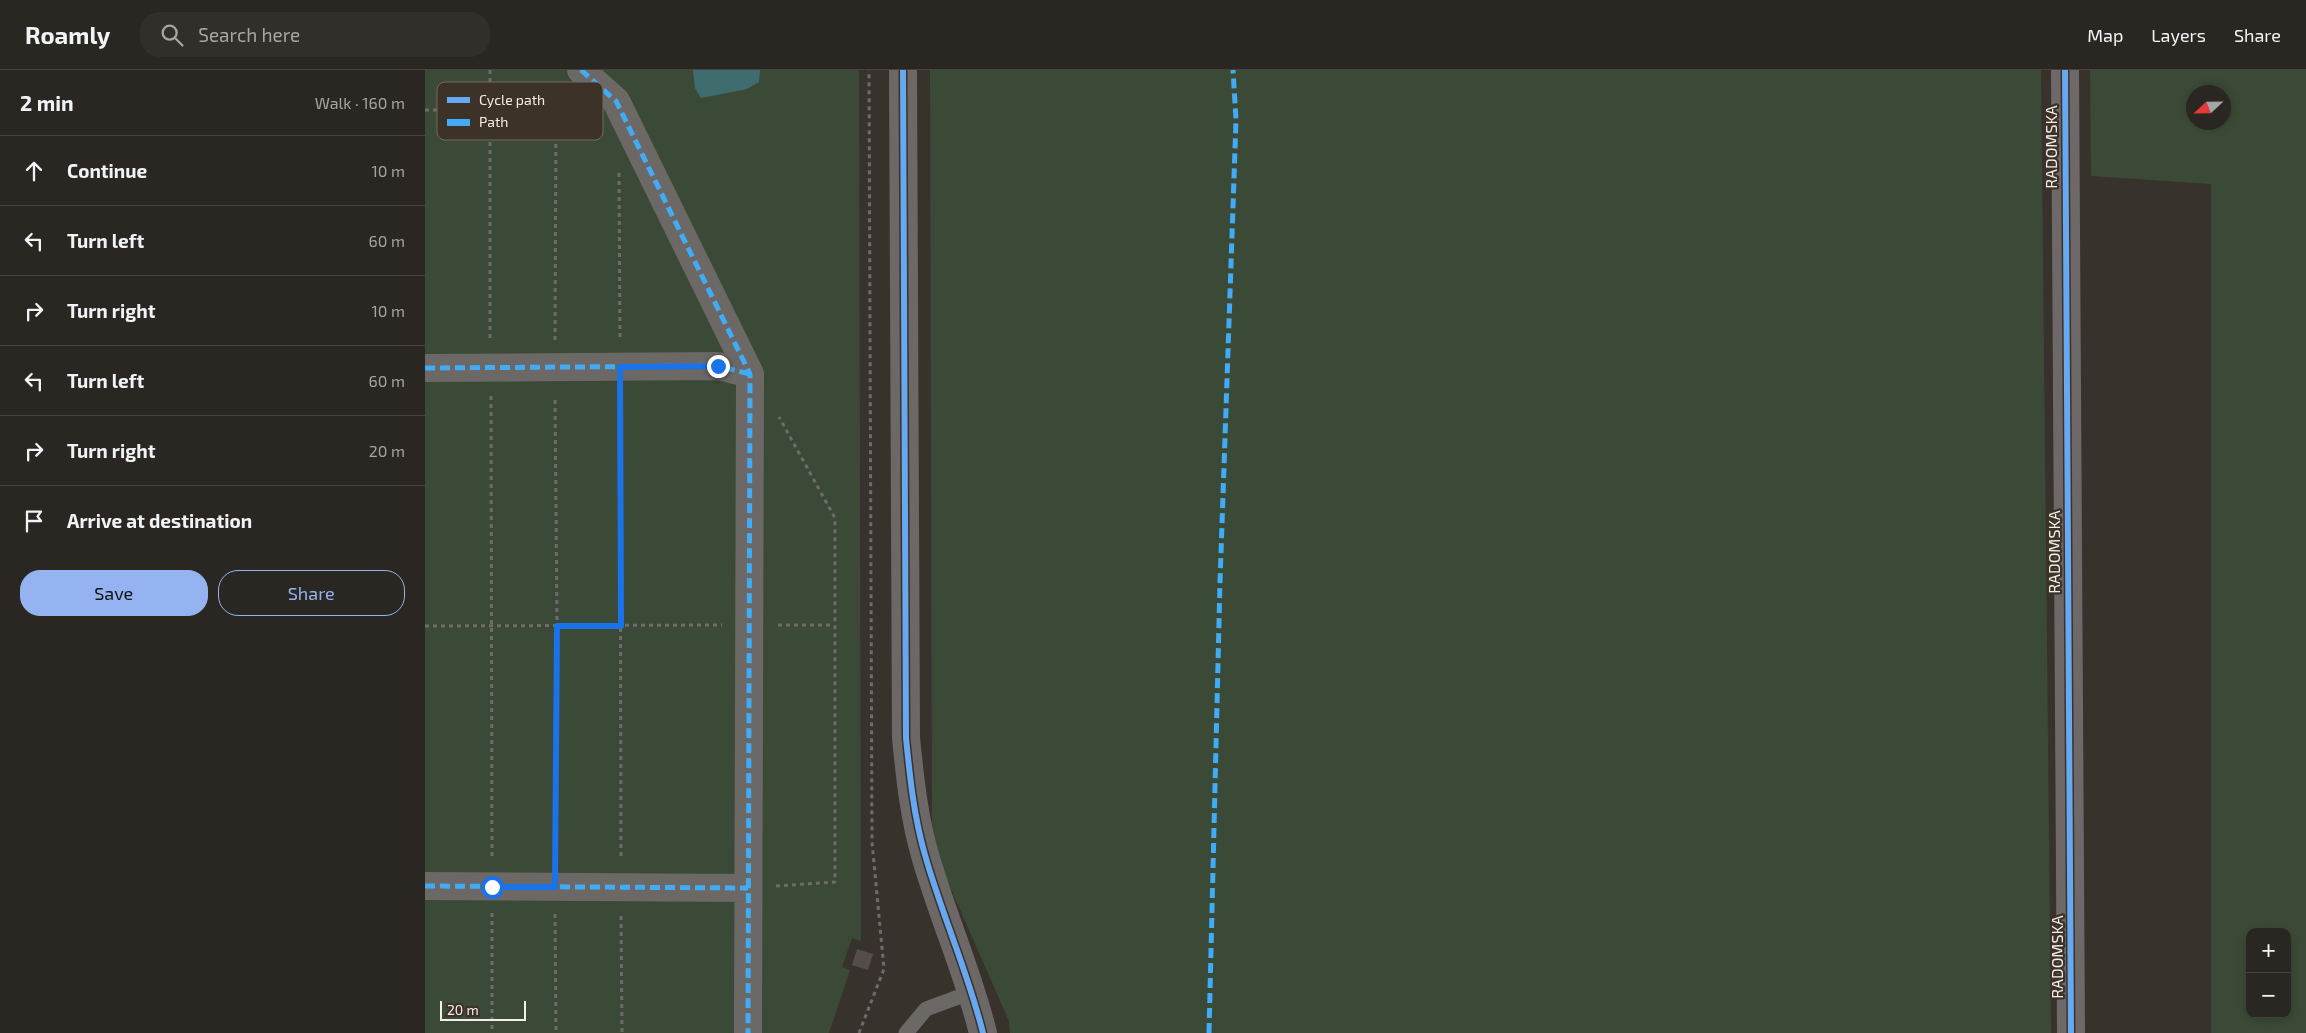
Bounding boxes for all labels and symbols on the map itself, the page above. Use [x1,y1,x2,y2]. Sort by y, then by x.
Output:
legend [437,82,603,140]
north arrow [2186,85,2231,130]
text: Cycle path [479,91,545,108]
street label: RADOMSKA [2041,105,2060,189]
text: Path [479,113,508,130]
route end [707,355,730,378]
street label: RADOMSKA [2044,510,2063,594]
route start [481,876,504,899]
street label: RADOMSKA [2047,915,2066,999]
scale bar [440,998,526,1021]

